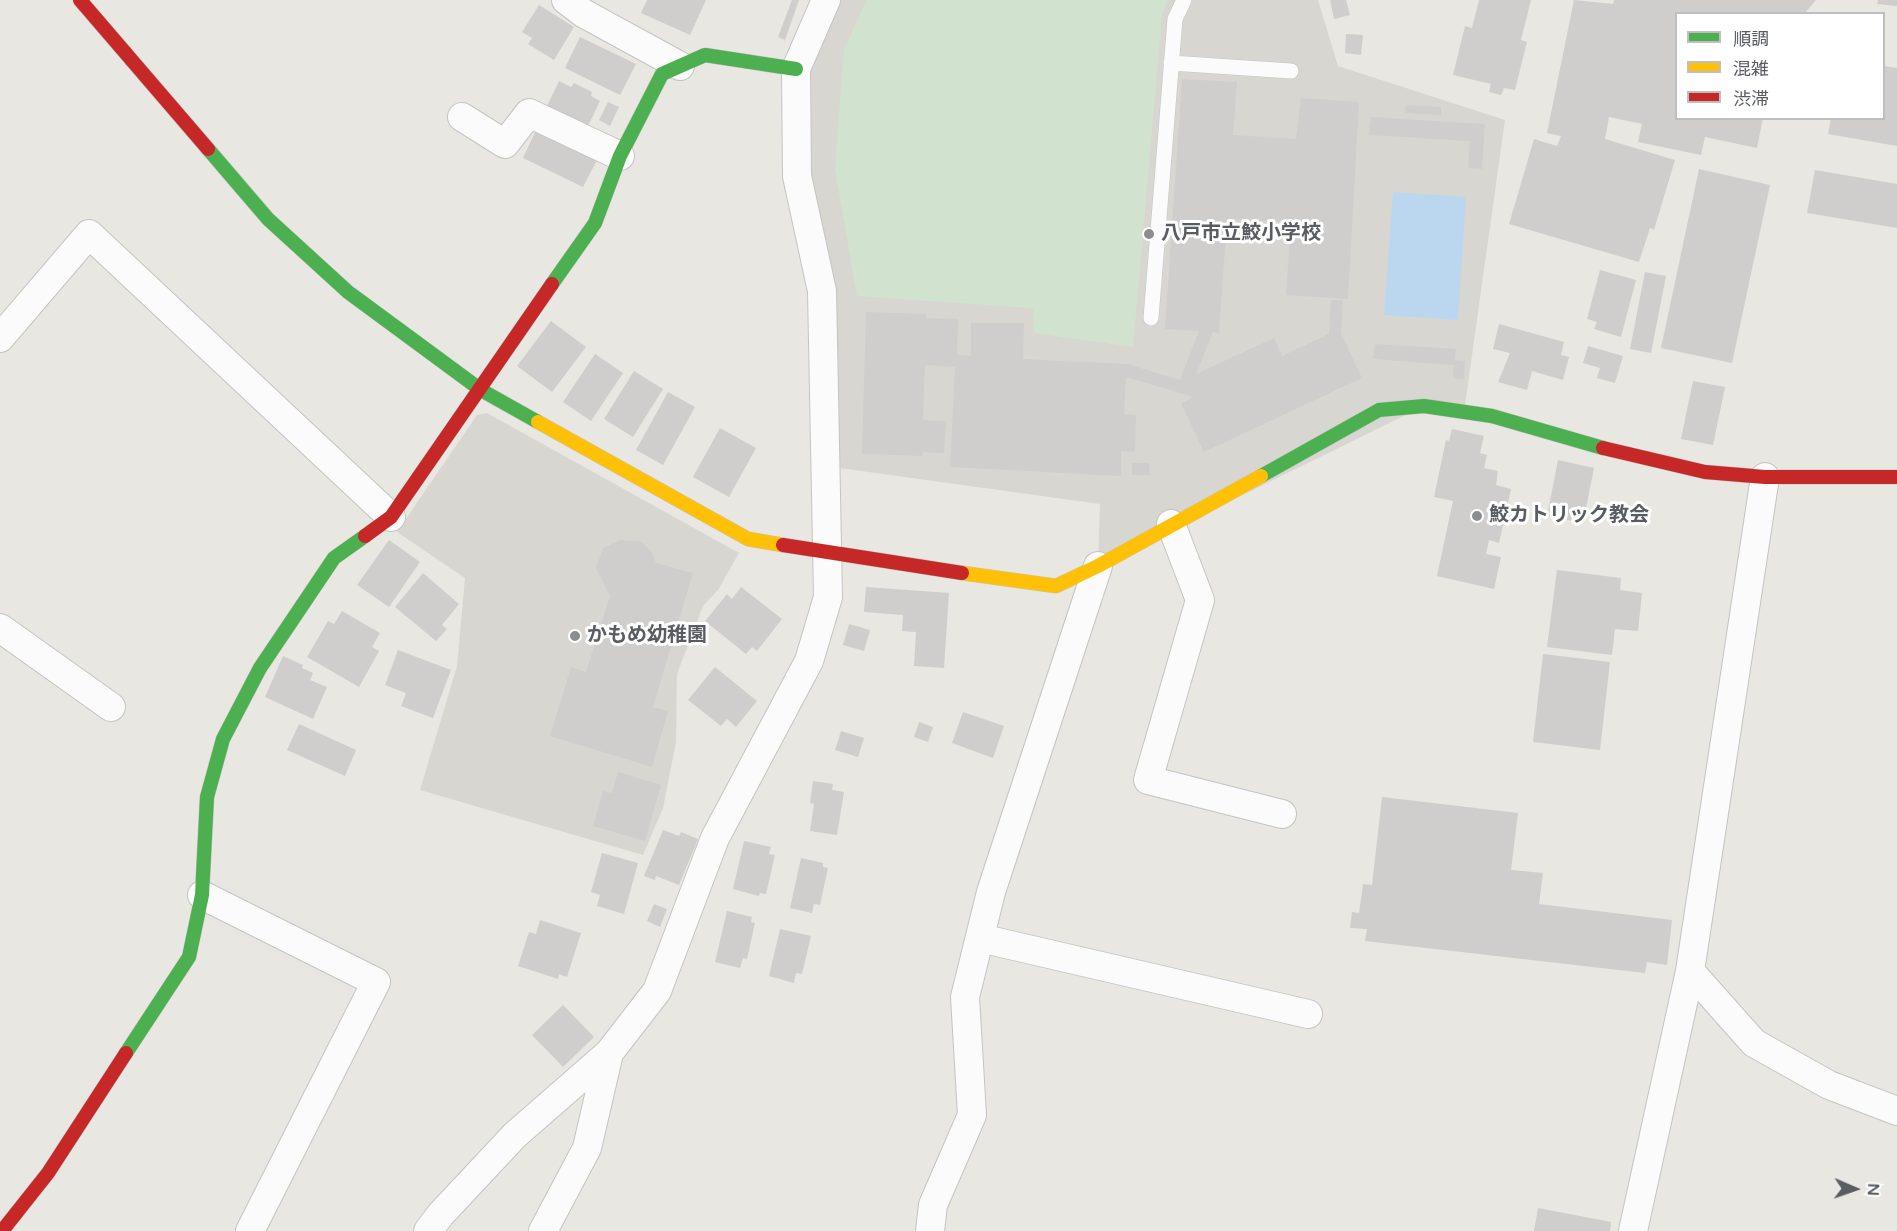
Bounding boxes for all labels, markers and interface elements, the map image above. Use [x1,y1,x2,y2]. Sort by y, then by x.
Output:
legend [1675,12,1885,120]
text: 順調 [1733,28,1769,50]
text: 混雑 [1733,58,1769,80]
text: 渋滞 [1733,88,1769,110]
place label: 八戸市立鮫小学校 [1161,222,1321,246]
marker: 八戸市立鮫小学校 [1142,227,1156,241]
place label: 鮫カトリック教会 [1489,504,1649,528]
marker: 鮫カトリック教会 [1470,509,1484,523]
place label: かもめ幼稚園 [587,624,707,648]
marker: かもめ幼稚園 [568,629,582,643]
north arrow [1825,1159,1885,1219]
text: N [1863,1183,1883,1196]

